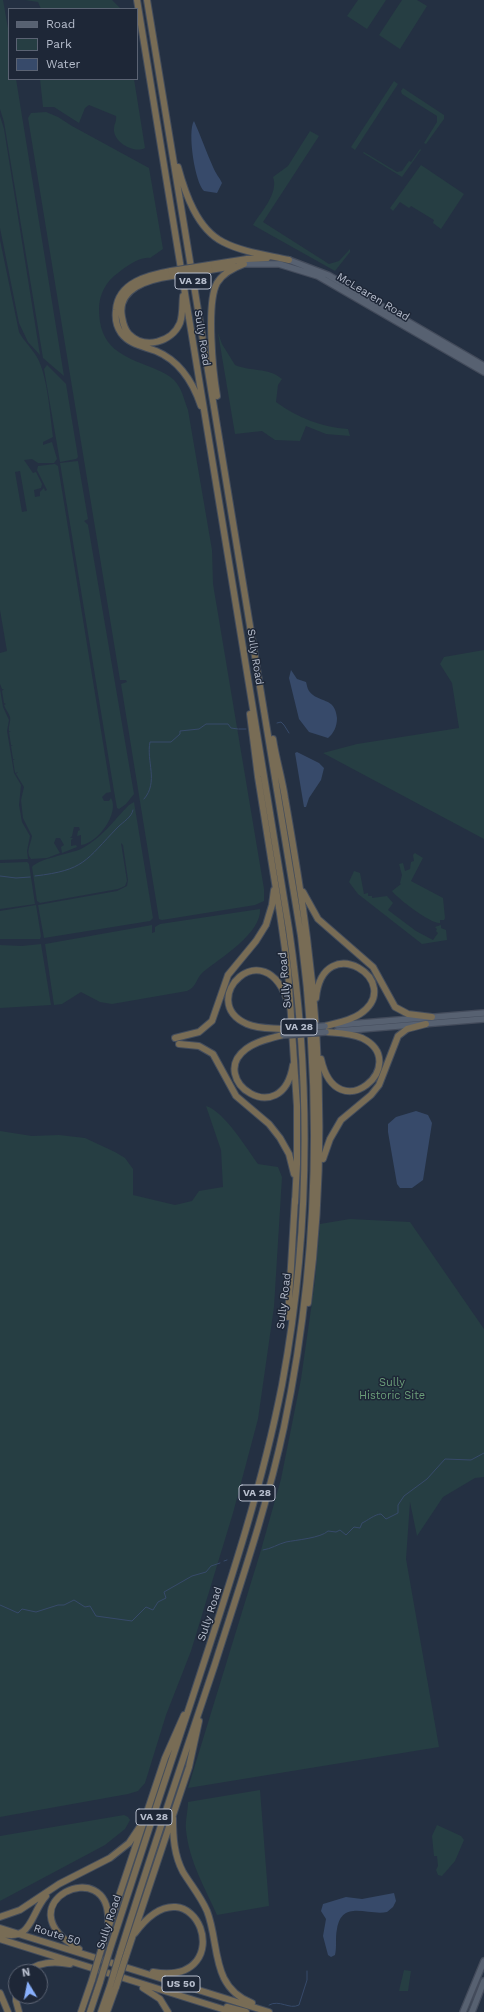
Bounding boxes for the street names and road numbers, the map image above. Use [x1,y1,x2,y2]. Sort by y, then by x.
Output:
street label: McLearen Road [334,270,412,324]
road number: VA 28 [175,273,211,289]
street label: Sully Road [191,309,213,367]
street label: Sully Road [244,628,266,686]
street label: Sully Road [276,951,294,1009]
road number: VA 28 [281,1019,317,1035]
street label: Sully Road [274,1272,294,1330]
road number: VA 28 [239,1485,275,1501]
street label: Sully Road [195,1585,225,1643]
road number: VA 28 [136,1809,172,1825]
street label: Sully Road [94,1893,124,1951]
street label: Route 50 [32,1922,82,1948]
road number: US 50 [162,1976,200,1992]

